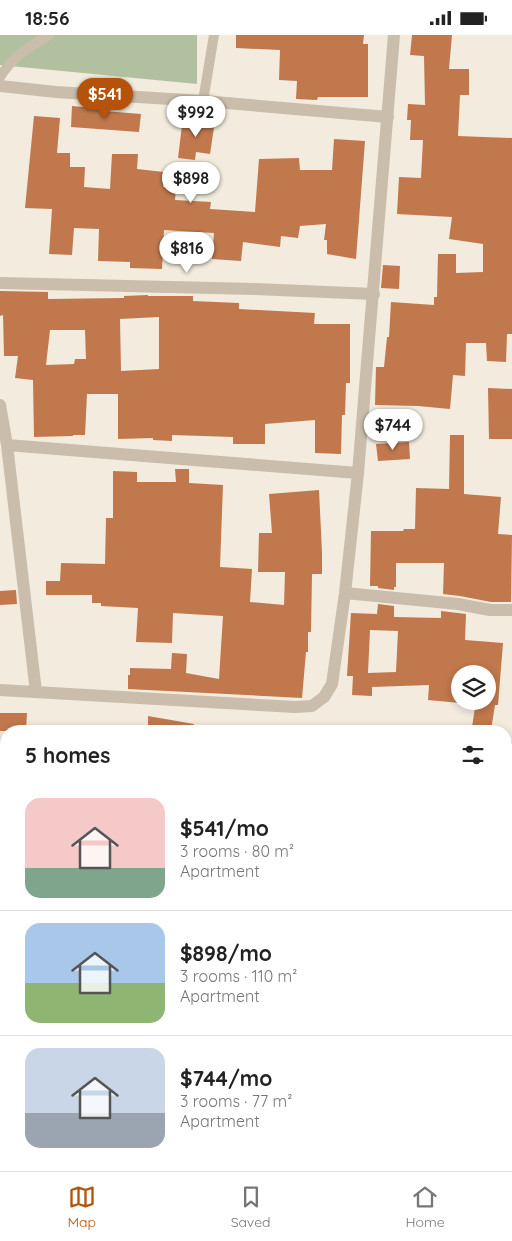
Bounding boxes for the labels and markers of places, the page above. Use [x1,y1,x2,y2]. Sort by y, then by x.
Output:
pin: $541 [75,77,135,120]
pin: $992 [166,96,226,138]
pin: $898 [161,161,221,204]
pin: $816 [157,231,217,274]
pin: $744 [363,409,423,451]

